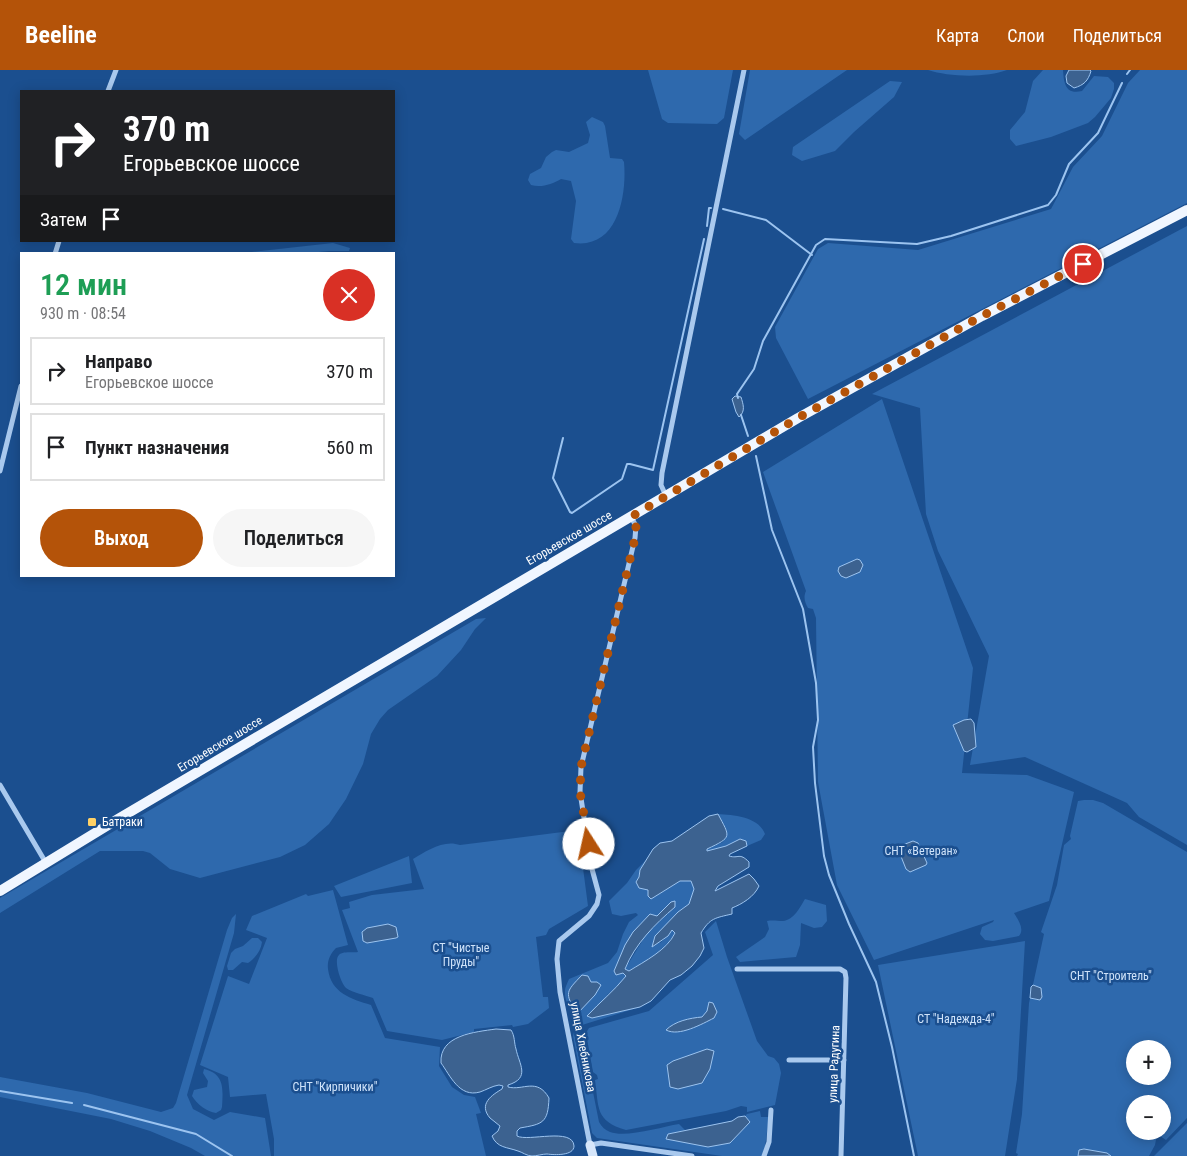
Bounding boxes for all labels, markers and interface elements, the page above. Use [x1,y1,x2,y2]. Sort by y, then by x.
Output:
text: Beeline [25,21,97,49]
text: Карта [936,25,979,46]
text: Слои [1007,25,1045,46]
text: Поделиться [1073,25,1162,46]
text: 370 m [123,109,210,150]
icon: right [40,110,105,175]
text: Егорьевское шоссе [123,151,300,176]
icon: arrive [97,205,125,233]
text: Затем [40,208,87,231]
pin [1062,243,1104,285]
icon: arrive [1069,250,1097,278]
text: 12 мин [40,267,127,302]
button: close [323,269,375,321]
text: 930 m · 08:54 [40,304,126,323]
text: Направо [85,350,152,373]
icon: right [42,357,70,385]
text: 370 m [326,360,373,383]
text: Егорьевское шоссе [85,373,214,392]
icon: arrive [42,433,70,461]
text: Пункт назначения [85,436,229,459]
text: 560 m [326,436,373,459]
street label: Егорьевское шоссе [524,508,615,568]
button: Выход [40,509,203,567]
button: Поделиться [213,509,375,567]
street label: Егорьевское шоссе [175,713,265,775]
place label: Батраки [102,815,143,829]
marker: Батраки [86,816,98,828]
position arrow [562,817,614,869]
park label: СНТ «Ветеран» [884,844,958,858]
park label: СТ "Чистые Пруды" [433,941,490,969]
park label: СНТ "Строитель" [1070,969,1152,983]
street label: улица Хлебникова [567,1001,599,1094]
park label: СТ "Надежда-4" [917,1012,995,1026]
street label: улица Радугина [826,1025,842,1103]
map controls [1126,1040,1171,1140]
button: + [1126,1040,1171,1085]
park label: СНТ "Кирпичики" [292,1080,378,1094]
button: − [1126,1095,1171,1140]

